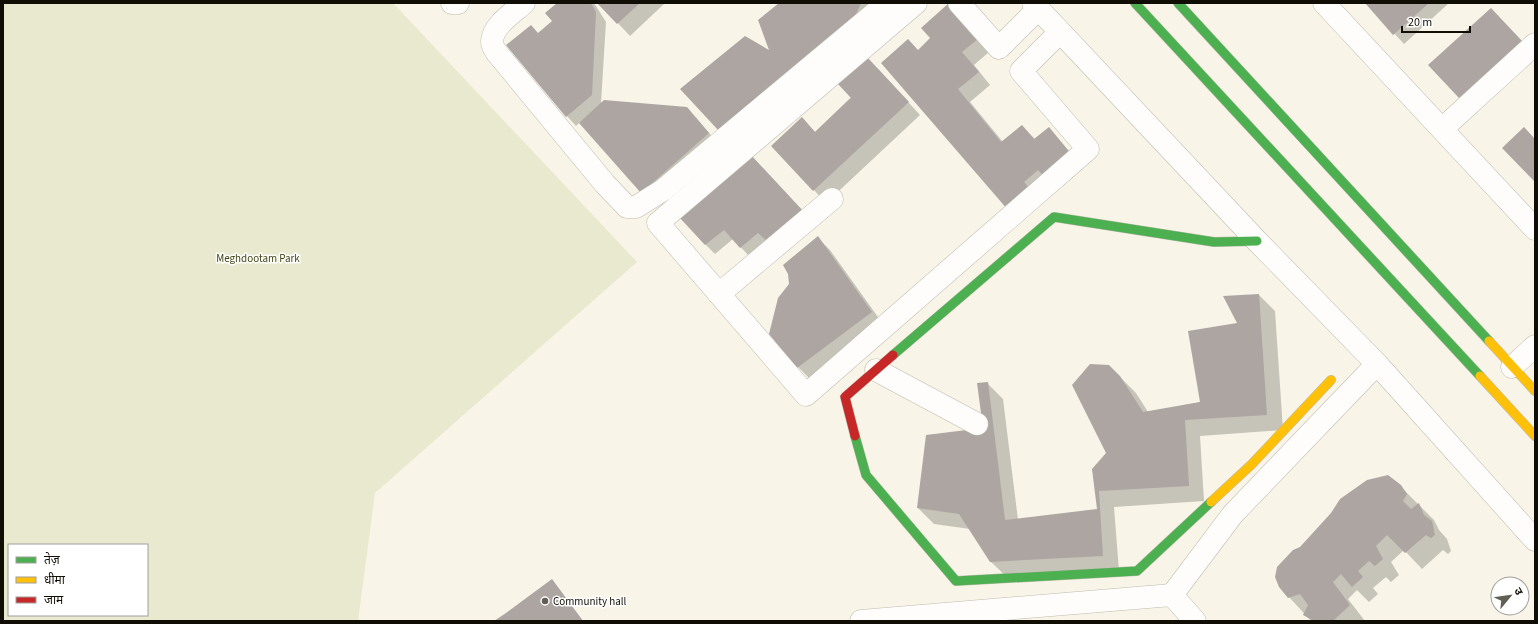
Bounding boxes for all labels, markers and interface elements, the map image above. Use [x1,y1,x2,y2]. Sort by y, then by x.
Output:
scale bar [1402,8,1470,34]
text: 20 m [1408,14,1432,31]
park label: Meghdootam Park [216,251,300,266]
legend [8,544,148,616]
text: तेज़ [44,552,61,569]
text: धीमा [44,572,66,589]
north arrow [1490,576,1530,616]
text: उ [1510,585,1527,598]
text: जाम [44,592,64,609]
place label: Community hall [553,594,627,609]
marker: Community hall [540,596,550,606]

